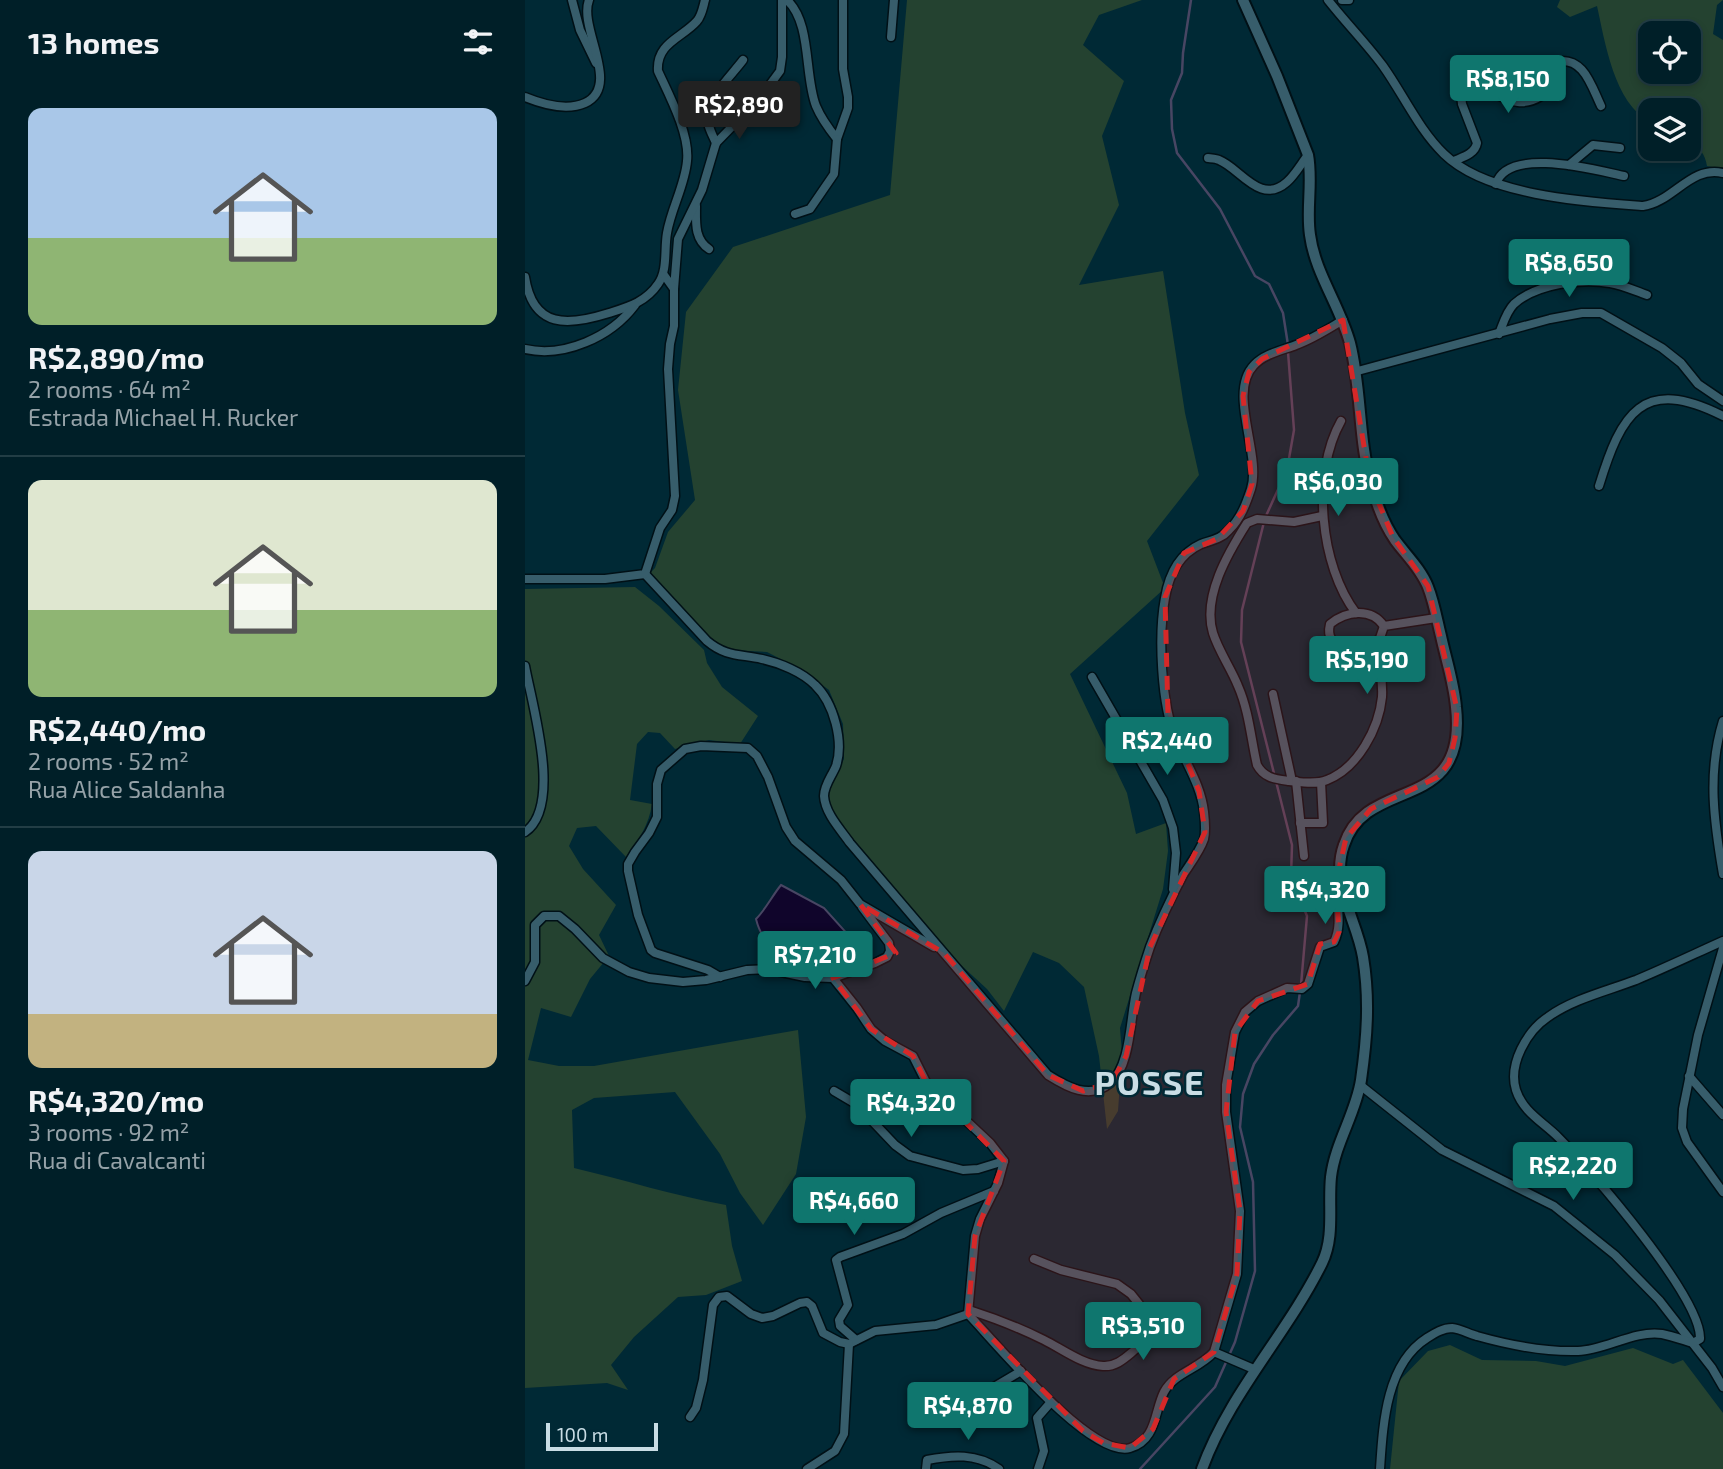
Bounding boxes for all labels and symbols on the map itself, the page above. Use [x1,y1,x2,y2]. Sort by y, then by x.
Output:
pin: R$8,150 [1443,55,1573,115]
pin: R$2,890 [674,82,804,141]
pin: R$8,650 [1504,240,1634,299]
pin: R$6,030 [1273,458,1403,518]
pin: R$5,190 [1302,636,1432,696]
pin: R$2,440 [1102,718,1232,777]
pin: R$4,320 [1260,866,1390,926]
pin: R$7,210 [750,932,880,991]
district label: POSSE [1095,1062,1205,1102]
pin: R$4,320 [846,1080,976,1139]
pin: R$2,220 [1508,1142,1638,1202]
pin: R$4,660 [789,1178,919,1237]
pin: R$3,510 [1078,1302,1208,1362]
pin: R$4,870 [903,1382,1033,1442]
scale bar [546,1420,658,1452]

